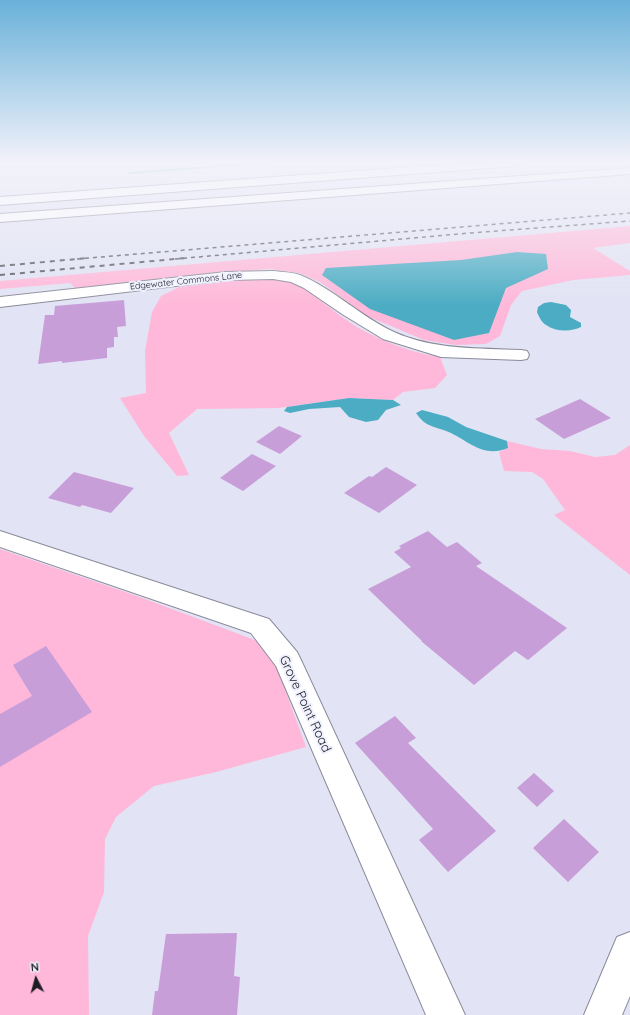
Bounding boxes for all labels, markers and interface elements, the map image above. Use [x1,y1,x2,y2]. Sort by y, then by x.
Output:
street label: Edgewater Commons Lane [129,270,243,292]
street label: Grove Point Road [276,653,334,755]
north arrow [16,959,56,999]
text: N [30,960,40,974]

